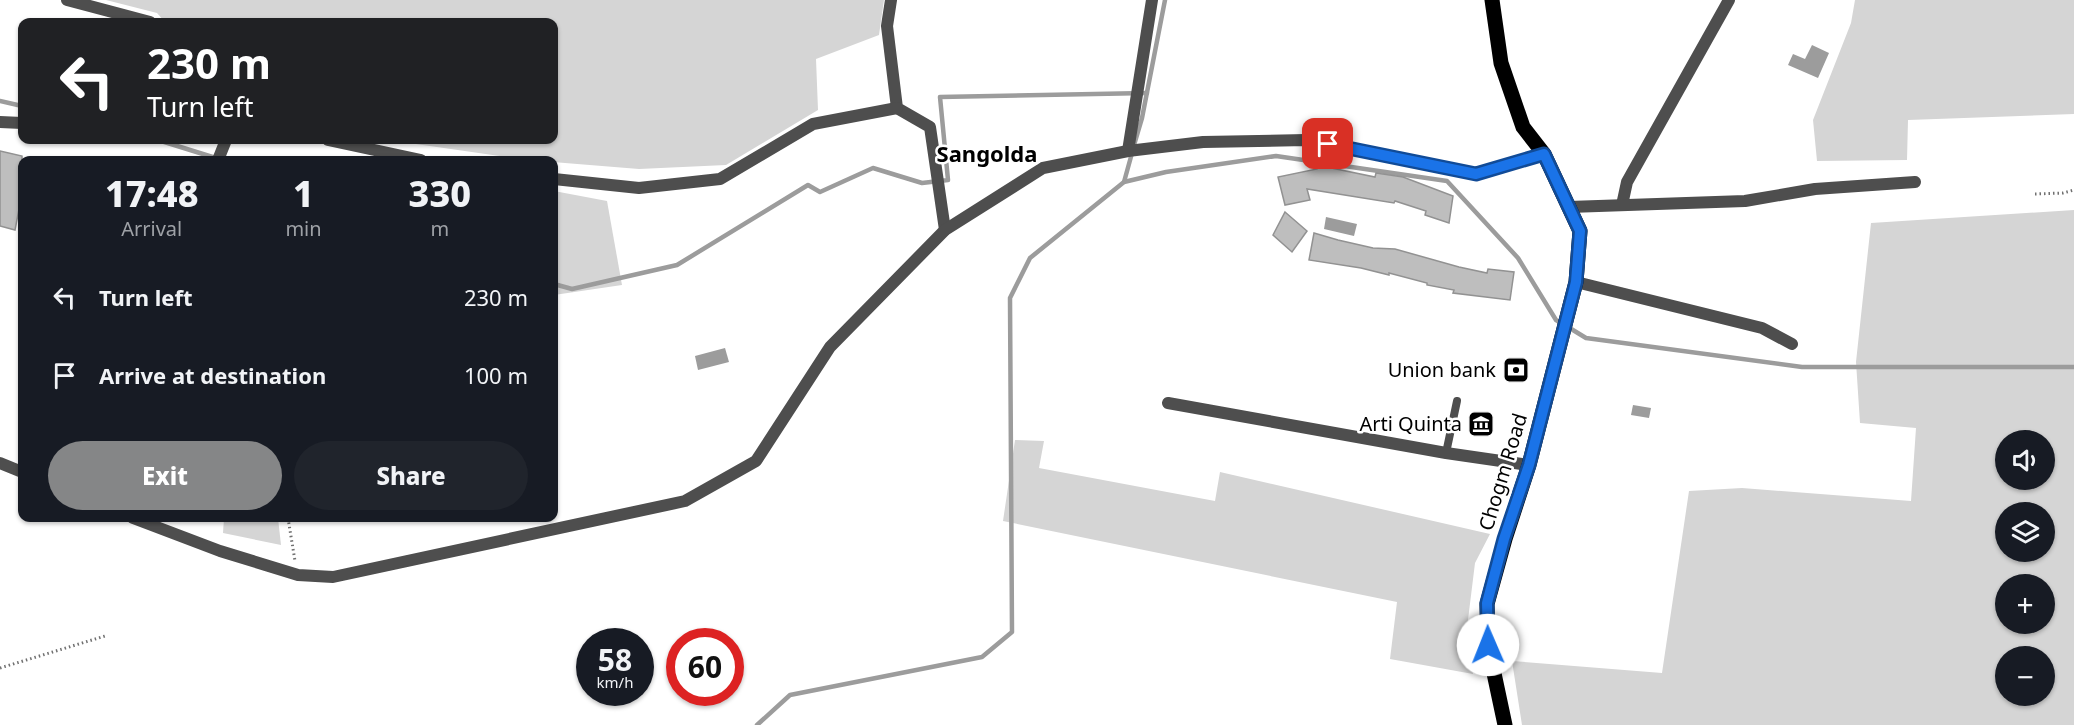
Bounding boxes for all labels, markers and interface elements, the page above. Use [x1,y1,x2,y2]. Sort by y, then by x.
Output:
text: 230 m [147,34,271,91]
icon: left [48,42,126,120]
text: Turn left [147,88,253,125]
pin [1302,118,1353,169]
icon: arrive [1311,127,1344,160]
district label: Sangolda [937,138,1037,168]
text: 17:48 [105,169,198,218]
text: 1 [293,169,314,218]
text: 330 [409,169,471,218]
text: Arrival [121,215,182,242]
text: min [285,215,322,242]
text: m [430,215,449,242]
icon: left [48,281,81,314]
text: Turn left [99,282,193,312]
text: 230 m [464,282,528,312]
bank icon: Union bank [1501,355,1531,385]
place label: Union bank [1388,356,1496,383]
icon: arrive [48,359,81,392]
text: Arrive at destination [99,360,326,390]
text: 100 m [464,360,528,390]
museum icon: Arti Quinta [1466,409,1496,439]
place label: Arti Quinta [1359,410,1462,437]
street label: Chogm Road [1472,410,1533,534]
map controls [1995,430,2055,706]
button: sound [1995,430,2055,490]
button: Exit [48,441,282,510]
button: Share [294,441,528,510]
button: layers [1995,502,2055,562]
button: + [1995,574,2055,634]
position arrow [1456,613,1520,677]
speed limit sign: 60 [666,628,744,706]
text: 58 [598,639,632,680]
button: − [1995,646,2055,706]
text: km/h [597,672,633,692]

